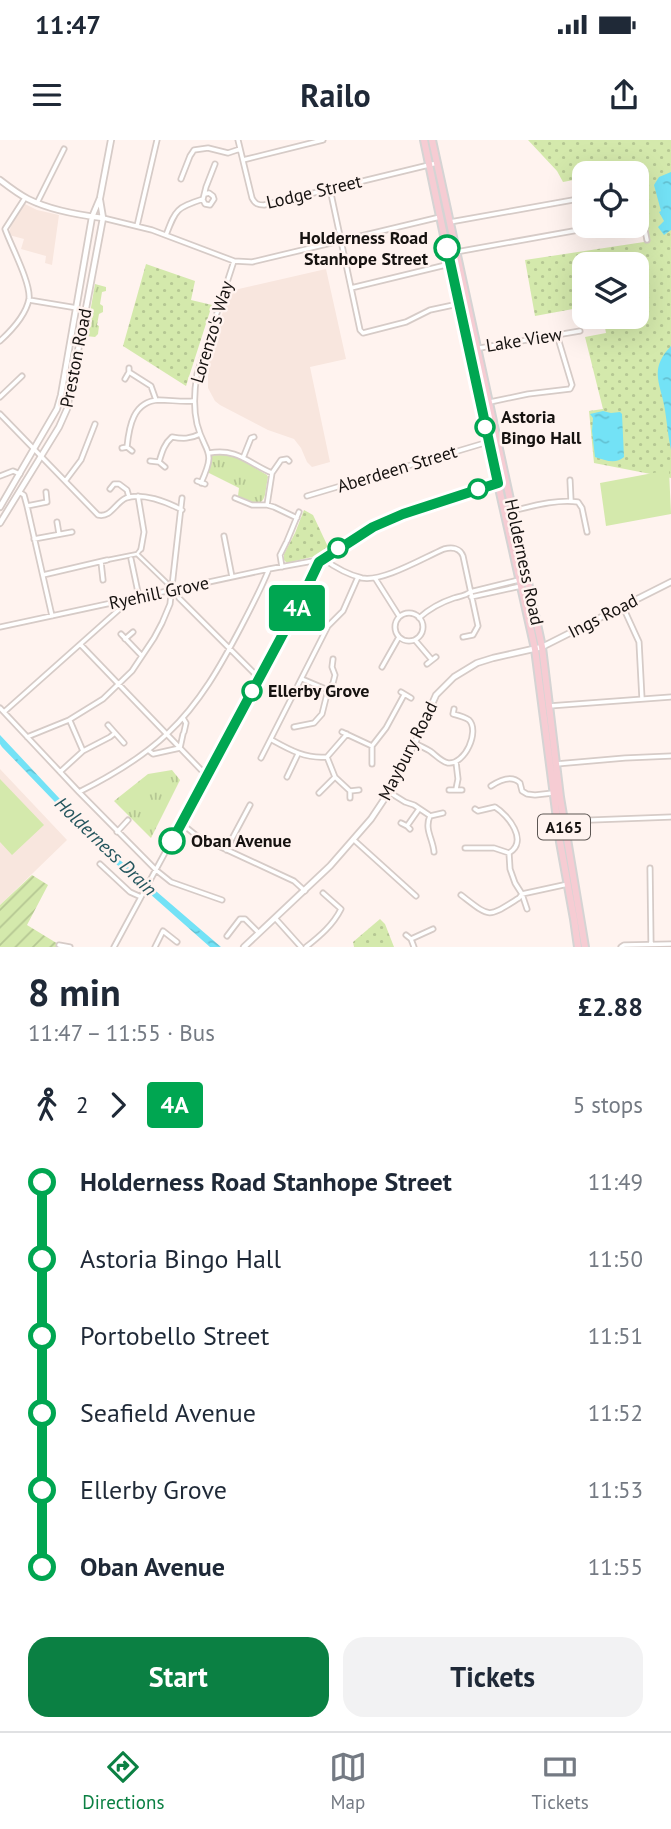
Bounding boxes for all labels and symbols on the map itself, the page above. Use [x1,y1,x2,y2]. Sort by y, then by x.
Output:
street label: Lodge Street [264,169,364,214]
place label: Holderness Road Stanhope Street [299,226,429,270]
marker: Holderness Road Stanhope Street [434,235,460,261]
street label: Lorenzo's Way [185,277,238,386]
street label: Preston Road [55,306,96,409]
street label: Lake View [484,322,564,357]
place label: Astoria Bingo Hall [501,405,582,449]
marker: Astoria Bingo Hall [475,417,495,437]
street label: Aberdeen Street [334,439,459,498]
unlabelled marker [468,479,488,499]
street label: Holderness Road [500,496,549,627]
unlabelled marker [328,538,348,558]
street label: Ryehill Grove [107,571,211,614]
line badge: 4A [266,585,328,631]
street label: Ings Road [564,588,642,643]
place label: Ellerby Grove [268,679,369,702]
marker: Ellerby Grove [242,681,262,701]
street label: Maybury Road [373,698,442,804]
water label: Holderness Drain [50,791,162,901]
road number: A165 [538,814,590,840]
marker: Oban Avenue [159,828,185,854]
place label: Oban Avenue [191,829,291,852]

